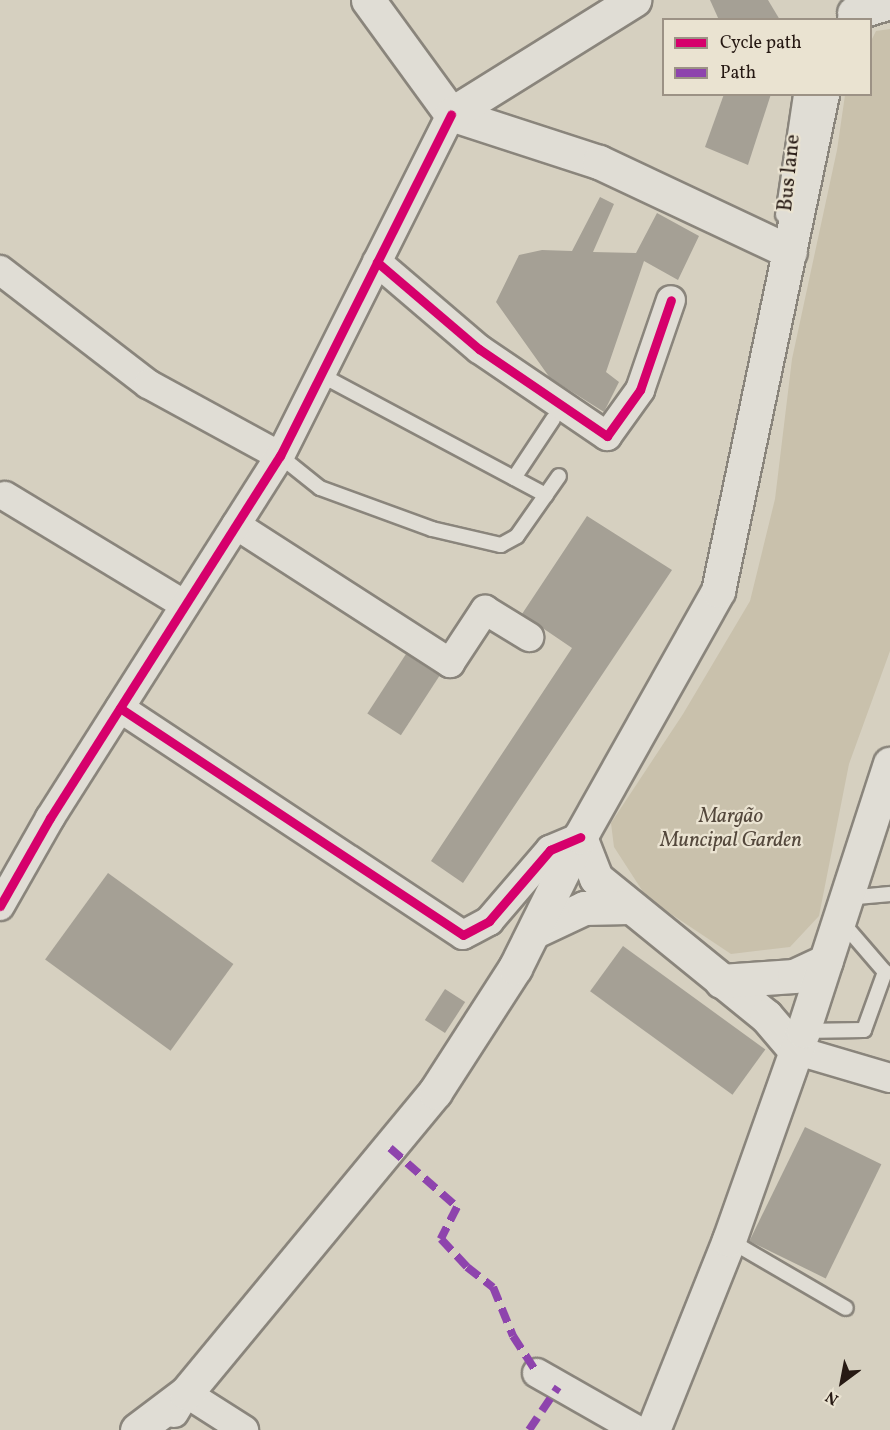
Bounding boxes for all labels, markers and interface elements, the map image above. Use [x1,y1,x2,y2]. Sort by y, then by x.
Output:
legend [662,18,872,96]
text: Cycle path [720,31,802,56]
text: Path [720,61,756,86]
street label: Bus lane [773,133,807,213]
park label: Margão Muncipal Garden [660,804,802,854]
north arrow [812,1352,872,1412]
text: N [822,1385,843,1410]

